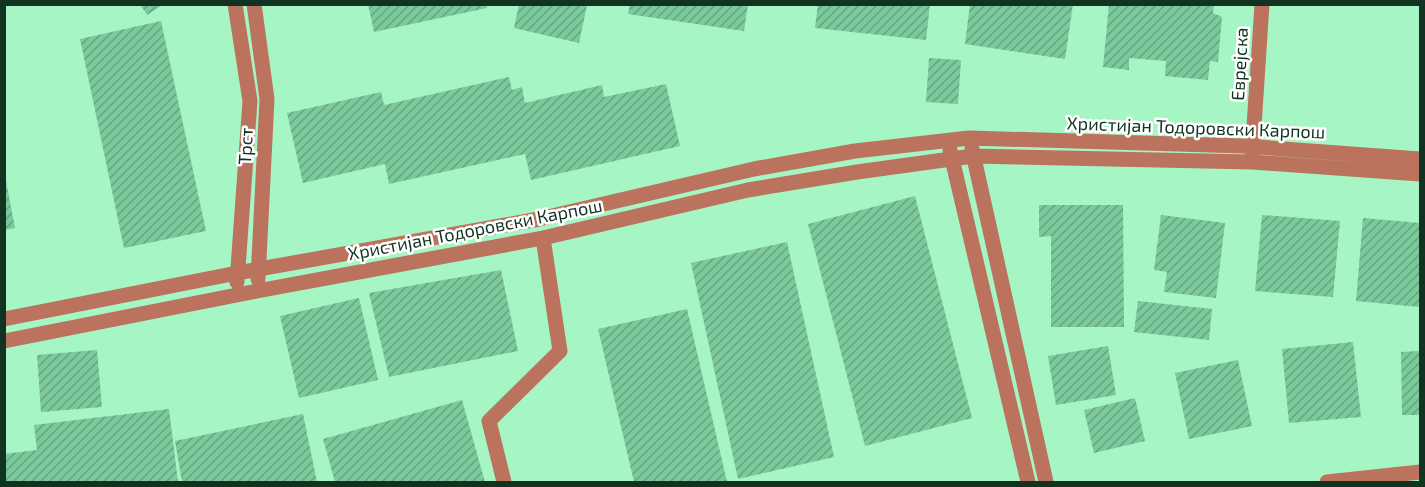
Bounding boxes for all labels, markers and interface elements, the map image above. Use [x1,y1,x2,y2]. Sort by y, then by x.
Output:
street label: Еврејска [1226,27,1252,101]
street label: Христијан Тодоровски Карпош [1066,111,1326,143]
street label: Трст [233,127,257,165]
street label: Христијан Тодоровски Карпош [346,194,604,264]

